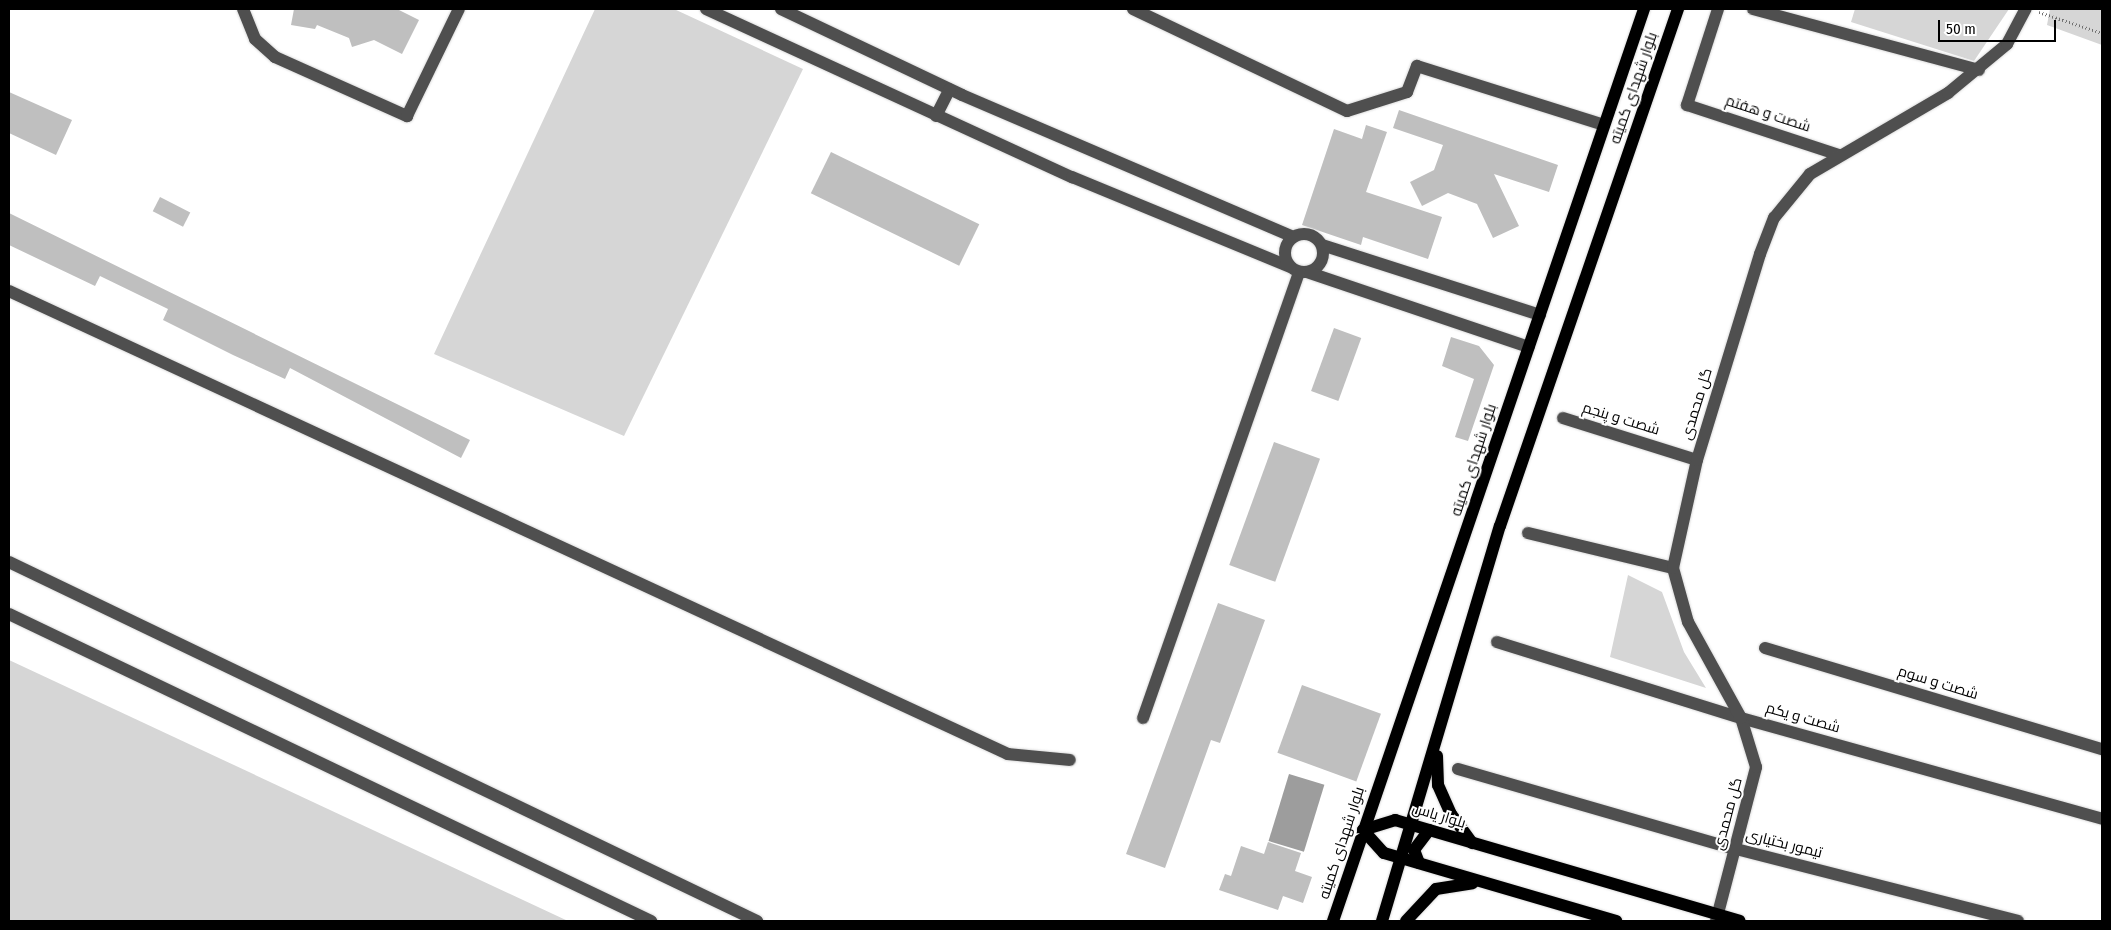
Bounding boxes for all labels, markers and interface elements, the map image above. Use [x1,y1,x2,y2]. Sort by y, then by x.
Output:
scale bar [1941,10,2058,42]
text: 50 m [1946,20,1976,38]
street label: بلوار شهدای کمیته [1606,30,1662,146]
street label: شصت و هفتم [1723,92,1813,136]
street label: گل محمدی [1678,366,1716,442]
street label: شصت و پنجم [1580,399,1662,439]
street label: بلوار شهدای کمیته [1447,402,1501,518]
street label: شصت و سوم [1896,662,1980,704]
street label: شصت و یکم [1764,699,1842,737]
street label: گل محمدی [1710,776,1746,852]
street label: بلوار شهدای کمیته [1315,785,1369,901]
street label: بلوار یاس [1410,799,1468,833]
street label: تیمور بختیاری [1744,826,1824,862]

